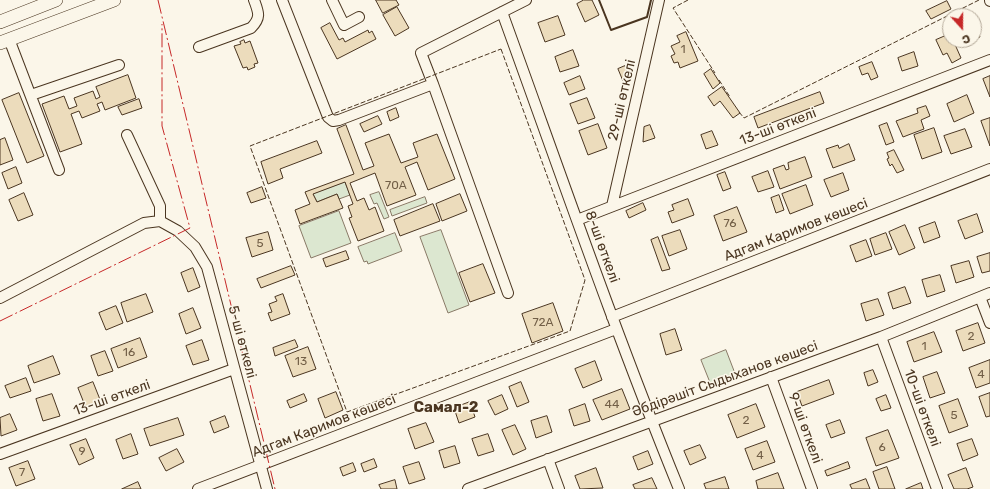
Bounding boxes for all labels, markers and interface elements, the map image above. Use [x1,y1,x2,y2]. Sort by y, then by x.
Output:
north arrow [942,8,982,48]
text: С [960,31,972,46]
house number: 1 [680,43,686,57]
street label: 29-ші өткелі [605,58,639,142]
street label: 13-ші өткелі [737,105,819,149]
house number: 70А [385,179,407,193]
street label: Адгам Каримов көшесі [722,195,870,265]
street label: 8-ші өткелі [581,209,623,285]
house number: 76 [723,217,737,231]
house number: 5 [256,237,264,251]
street label: 5-ші өткелі [224,304,260,380]
house number: 72А [532,316,554,330]
house number: 2 [967,330,975,344]
street label: Әбдірәшіт Сыдыханов көшесі [630,337,820,421]
house number: 1 [921,340,927,354]
house number: 16 [123,346,135,360]
house number: 13 [295,355,307,369]
street label: 10-ші өткелі [900,367,944,449]
house number: 4 [977,368,985,382]
street label: 13-ші өткелі [71,376,153,420]
street label: 9-ші өткелі [784,390,826,466]
street label: Адгам Каримов көшесі [250,391,398,461]
house number: 44 [605,398,619,412]
district label: Самал-2 [414,399,478,417]
house number: 5 [950,409,958,423]
house number: 2 [742,414,750,428]
house number: 6 [878,441,886,455]
house number: 9 [78,445,86,459]
house number: 4 [756,449,764,463]
house number: 7 [19,466,25,480]

